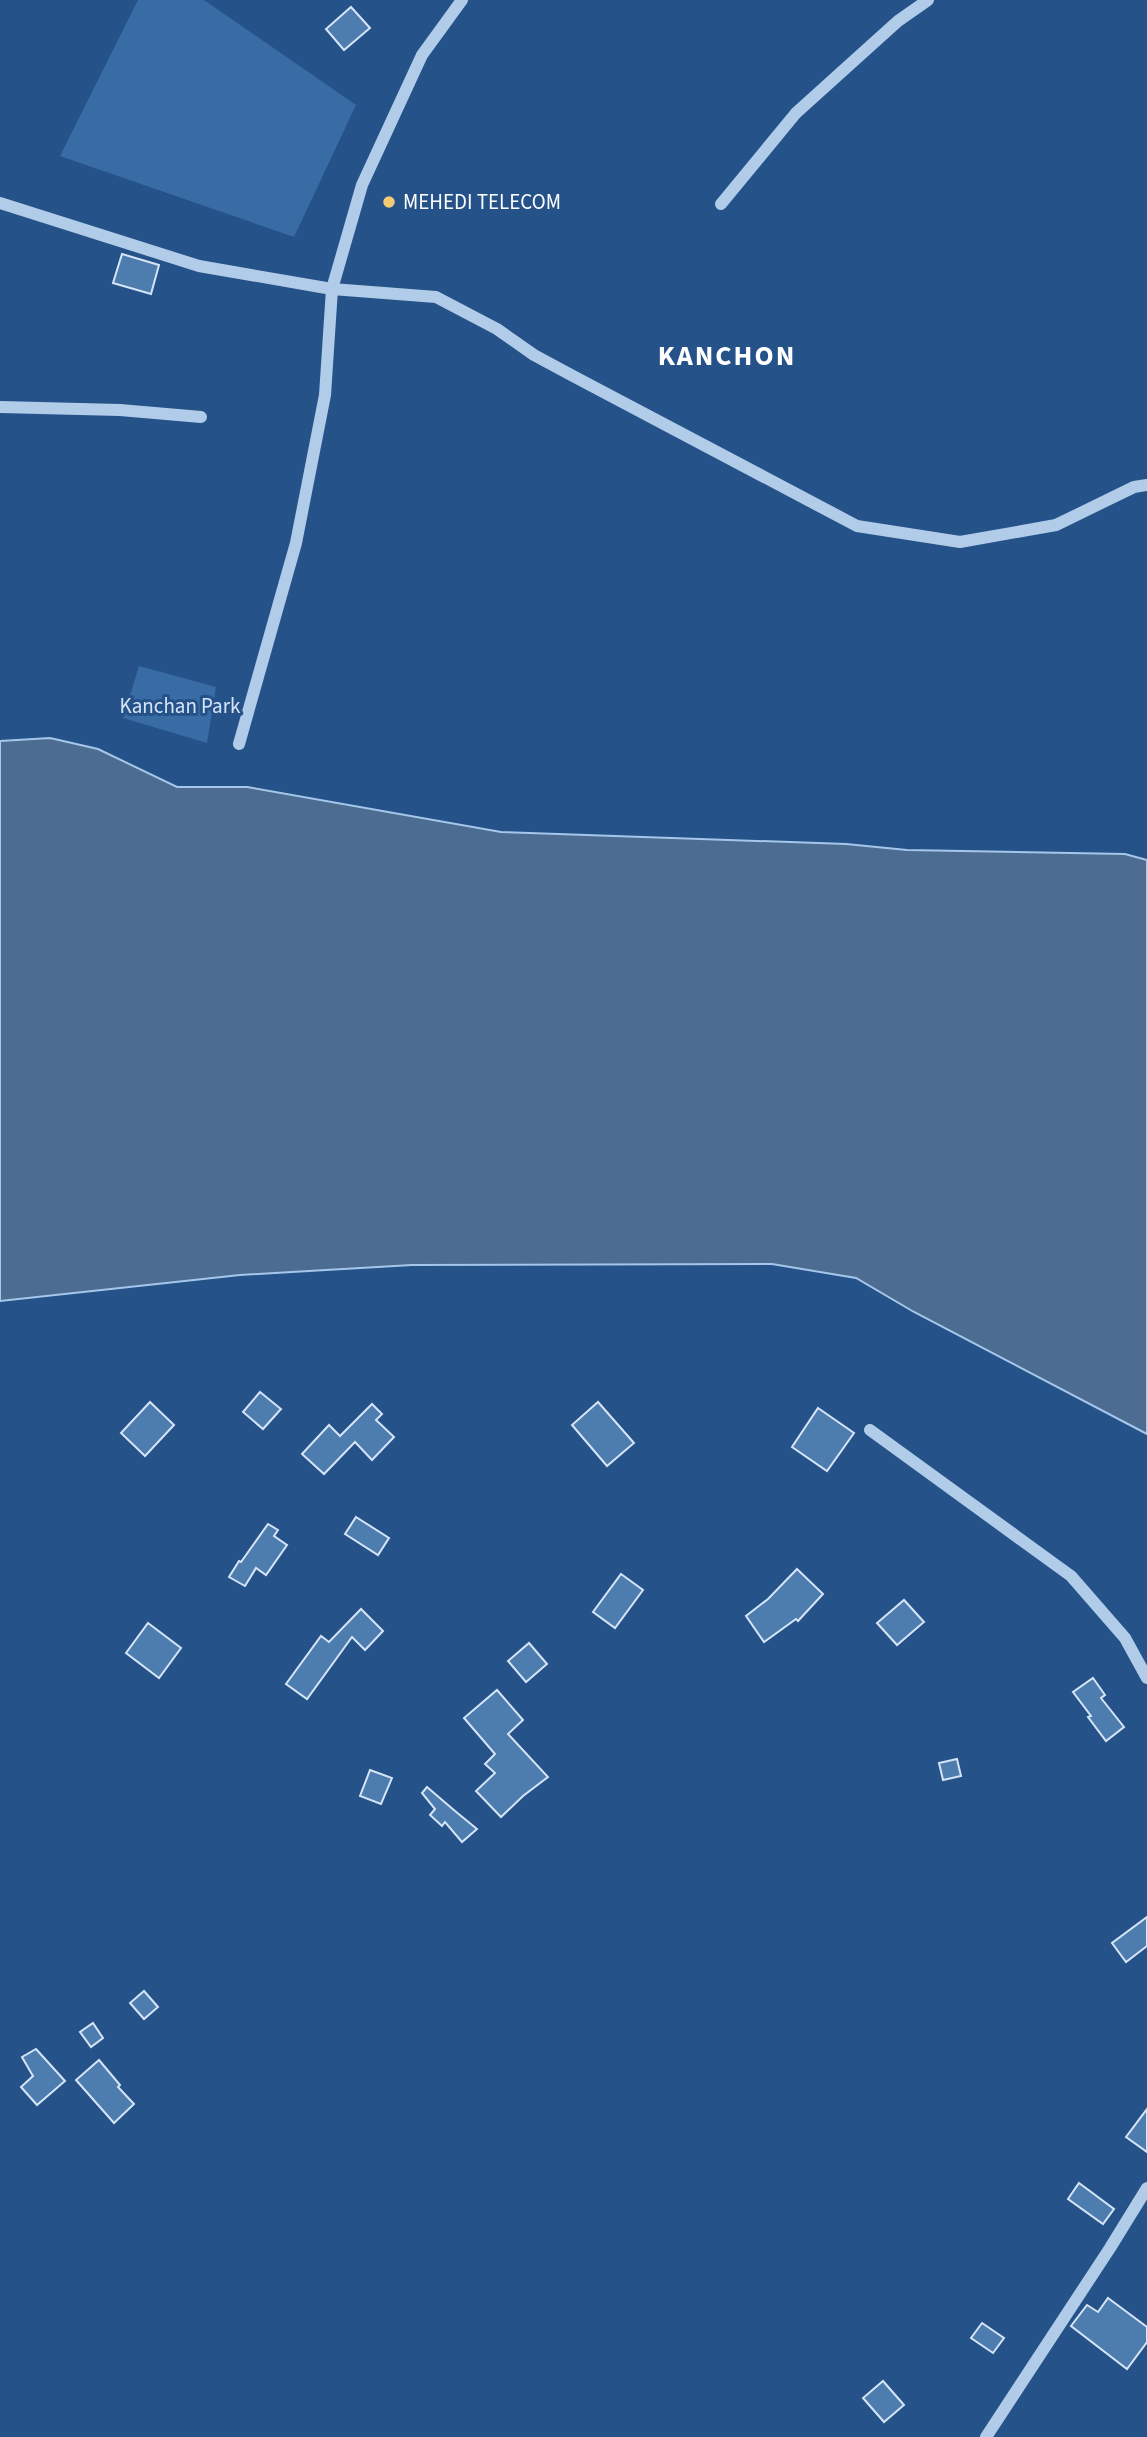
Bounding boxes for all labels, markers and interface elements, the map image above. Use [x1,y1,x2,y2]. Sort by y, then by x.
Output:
place label: MEHEDI TELECOM [403,187,561,217]
marker: MEHEDI TELECOM [381,194,397,210]
district label: KANCHON [658,336,796,376]
park label: Kanchan Park [120,691,241,721]

